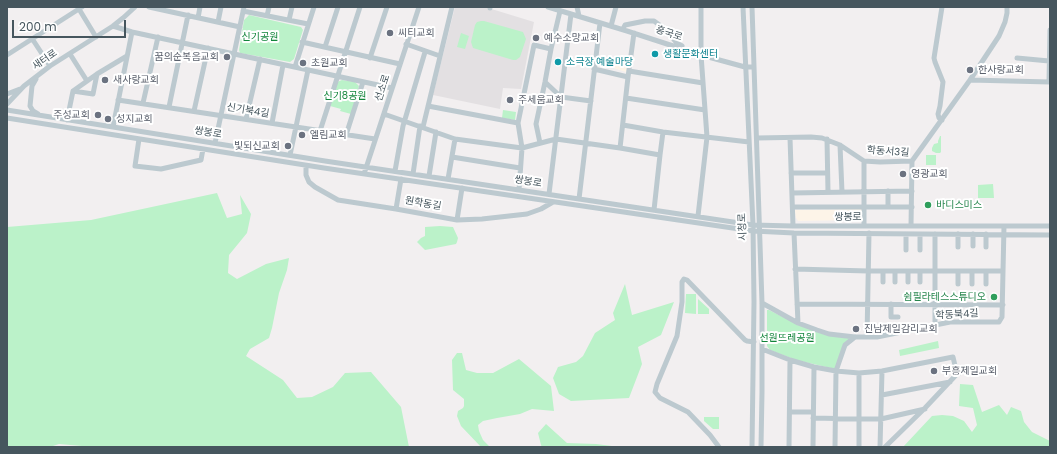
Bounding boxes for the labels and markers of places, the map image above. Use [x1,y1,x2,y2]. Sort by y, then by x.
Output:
place label: 씨티교회 [398,27,435,39]
marker: 씨티교회 [385,28,395,38]
place label: 예수소망교회 [544,32,599,44]
marker: 예수소망교회 [531,33,541,43]
place label: 생활문화센터 [663,48,718,60]
marker: 생활문화센터 [650,49,660,59]
place label: 꿈의순복음교회 [155,51,219,63]
marker: 꿈의순복음교회 [222,52,232,62]
place label: 소극장 예술마당 [566,56,633,68]
place label: 초원교회 [311,57,348,69]
marker: 소극장 예술마당 [553,57,563,67]
marker: 초원교회 [298,58,308,68]
place label: 한사랑교회 [978,64,1024,76]
marker: 한사랑교회 [965,65,975,75]
place label: 새사랑교회 [113,74,159,86]
marker: 새사랑교회 [100,75,110,85]
place label: 주세움교회 [518,94,564,106]
marker: 주세움교회 [505,95,515,105]
place label: 주성교회 [53,109,90,121]
marker: 주성교회 [93,110,103,120]
place label: 성지교회 [116,113,153,125]
marker: 성지교회 [103,114,113,124]
place label: 엘림교회 [310,129,347,141]
marker: 엘림교회 [297,130,307,140]
place label: 빛되신교회 [234,140,280,152]
marker: 빛되신교회 [283,141,293,151]
place label: 영광교회 [911,168,948,180]
marker: 영광교회 [898,169,908,179]
place label: 바디스미스 [936,199,982,211]
marker: 바디스미스 [923,200,933,210]
place label: 쉼필라테스스튜디오 [903,291,986,303]
marker: 쉼필라테스스튜디오 [989,292,999,302]
place label: 진남제일감리교회 [864,323,938,335]
marker: 진남제일감리교회 [851,324,861,334]
place label: 부흥제일교회 [942,365,997,377]
marker: 부흥제일교회 [929,366,939,376]

